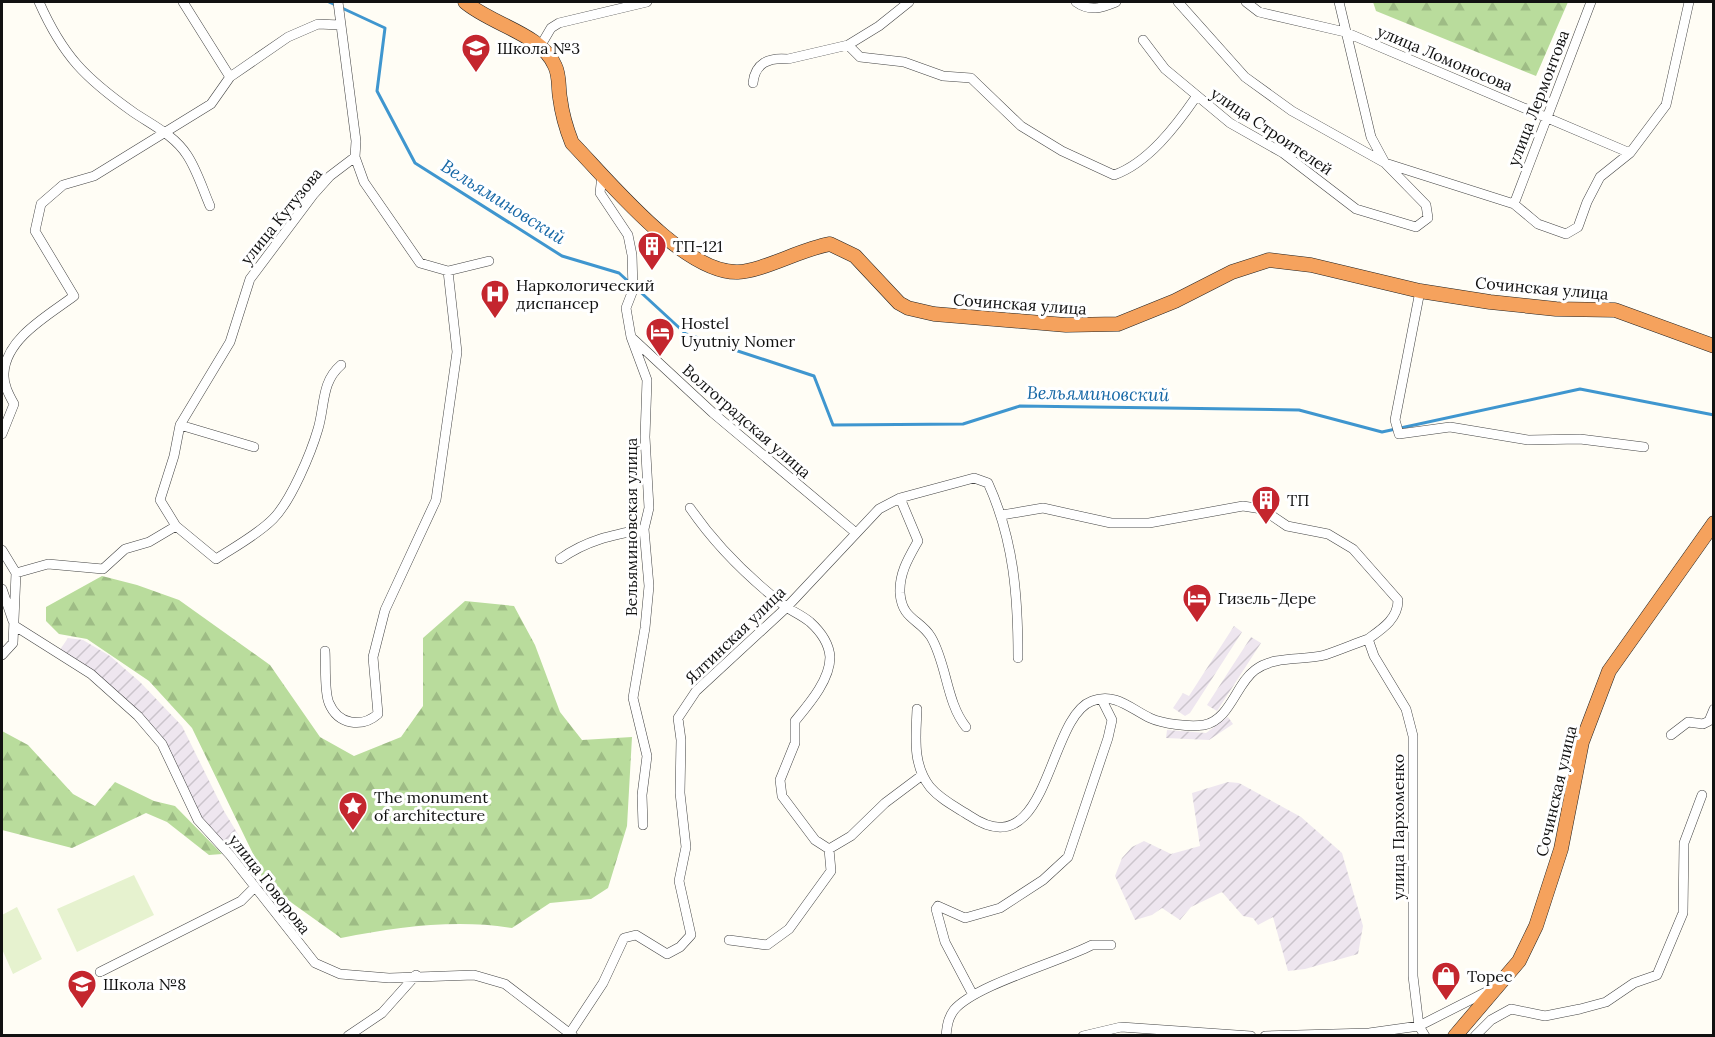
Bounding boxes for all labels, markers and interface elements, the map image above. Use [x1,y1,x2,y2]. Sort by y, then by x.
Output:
street label: улица Ломоносова [1374,20,1516,96]
street label: улица Лермонтова [1503,27,1573,169]
school or university icon: Школа №3 [460,32,492,74]
place label: Школа №3 [497,38,580,58]
street label: улица Строителей [1207,83,1337,179]
water label: Вельяминовский [437,154,570,249]
street label: улица Кутузова [236,164,326,268]
building icon: ТП-121 [636,230,668,272]
place label: ТП-121 [673,236,723,256]
street label: Сочинская улица [1475,272,1609,304]
place label: Наркологический диспансер [516,275,655,313]
hospital icon: Наркологический диспансер [479,278,511,320]
street label: Сочинская улица [953,289,1087,319]
place label: Hostel Uyutniy Nomer [681,313,795,351]
hotel icon: Hostel Uyutniy Nomer [644,316,676,358]
street label: Волгоградская улица [679,360,815,482]
water label: Вельяминовский [1027,381,1170,406]
street label: Вельяминовская улица [621,438,641,616]
building icon: ТП [1250,484,1282,526]
place label: ТП [1287,490,1309,510]
street label: Ялтинская улица [680,582,790,688]
hotel icon: Гизель-Дере [1181,582,1213,624]
place label: Гизель-Дере [1218,588,1317,608]
street label: Сочинская улица [1531,724,1581,858]
street label: улица Пархоменко [1388,754,1408,900]
place label: The monument of architecture [374,787,489,825]
place icon: The monument of architecture [337,790,369,832]
street label: улица Говорова [225,830,315,938]
shop icon: Торес [1430,960,1462,1002]
place label: Торес [1467,966,1512,986]
school or university icon: Школа №8 [66,968,98,1010]
place label: Школа №8 [103,974,186,994]

